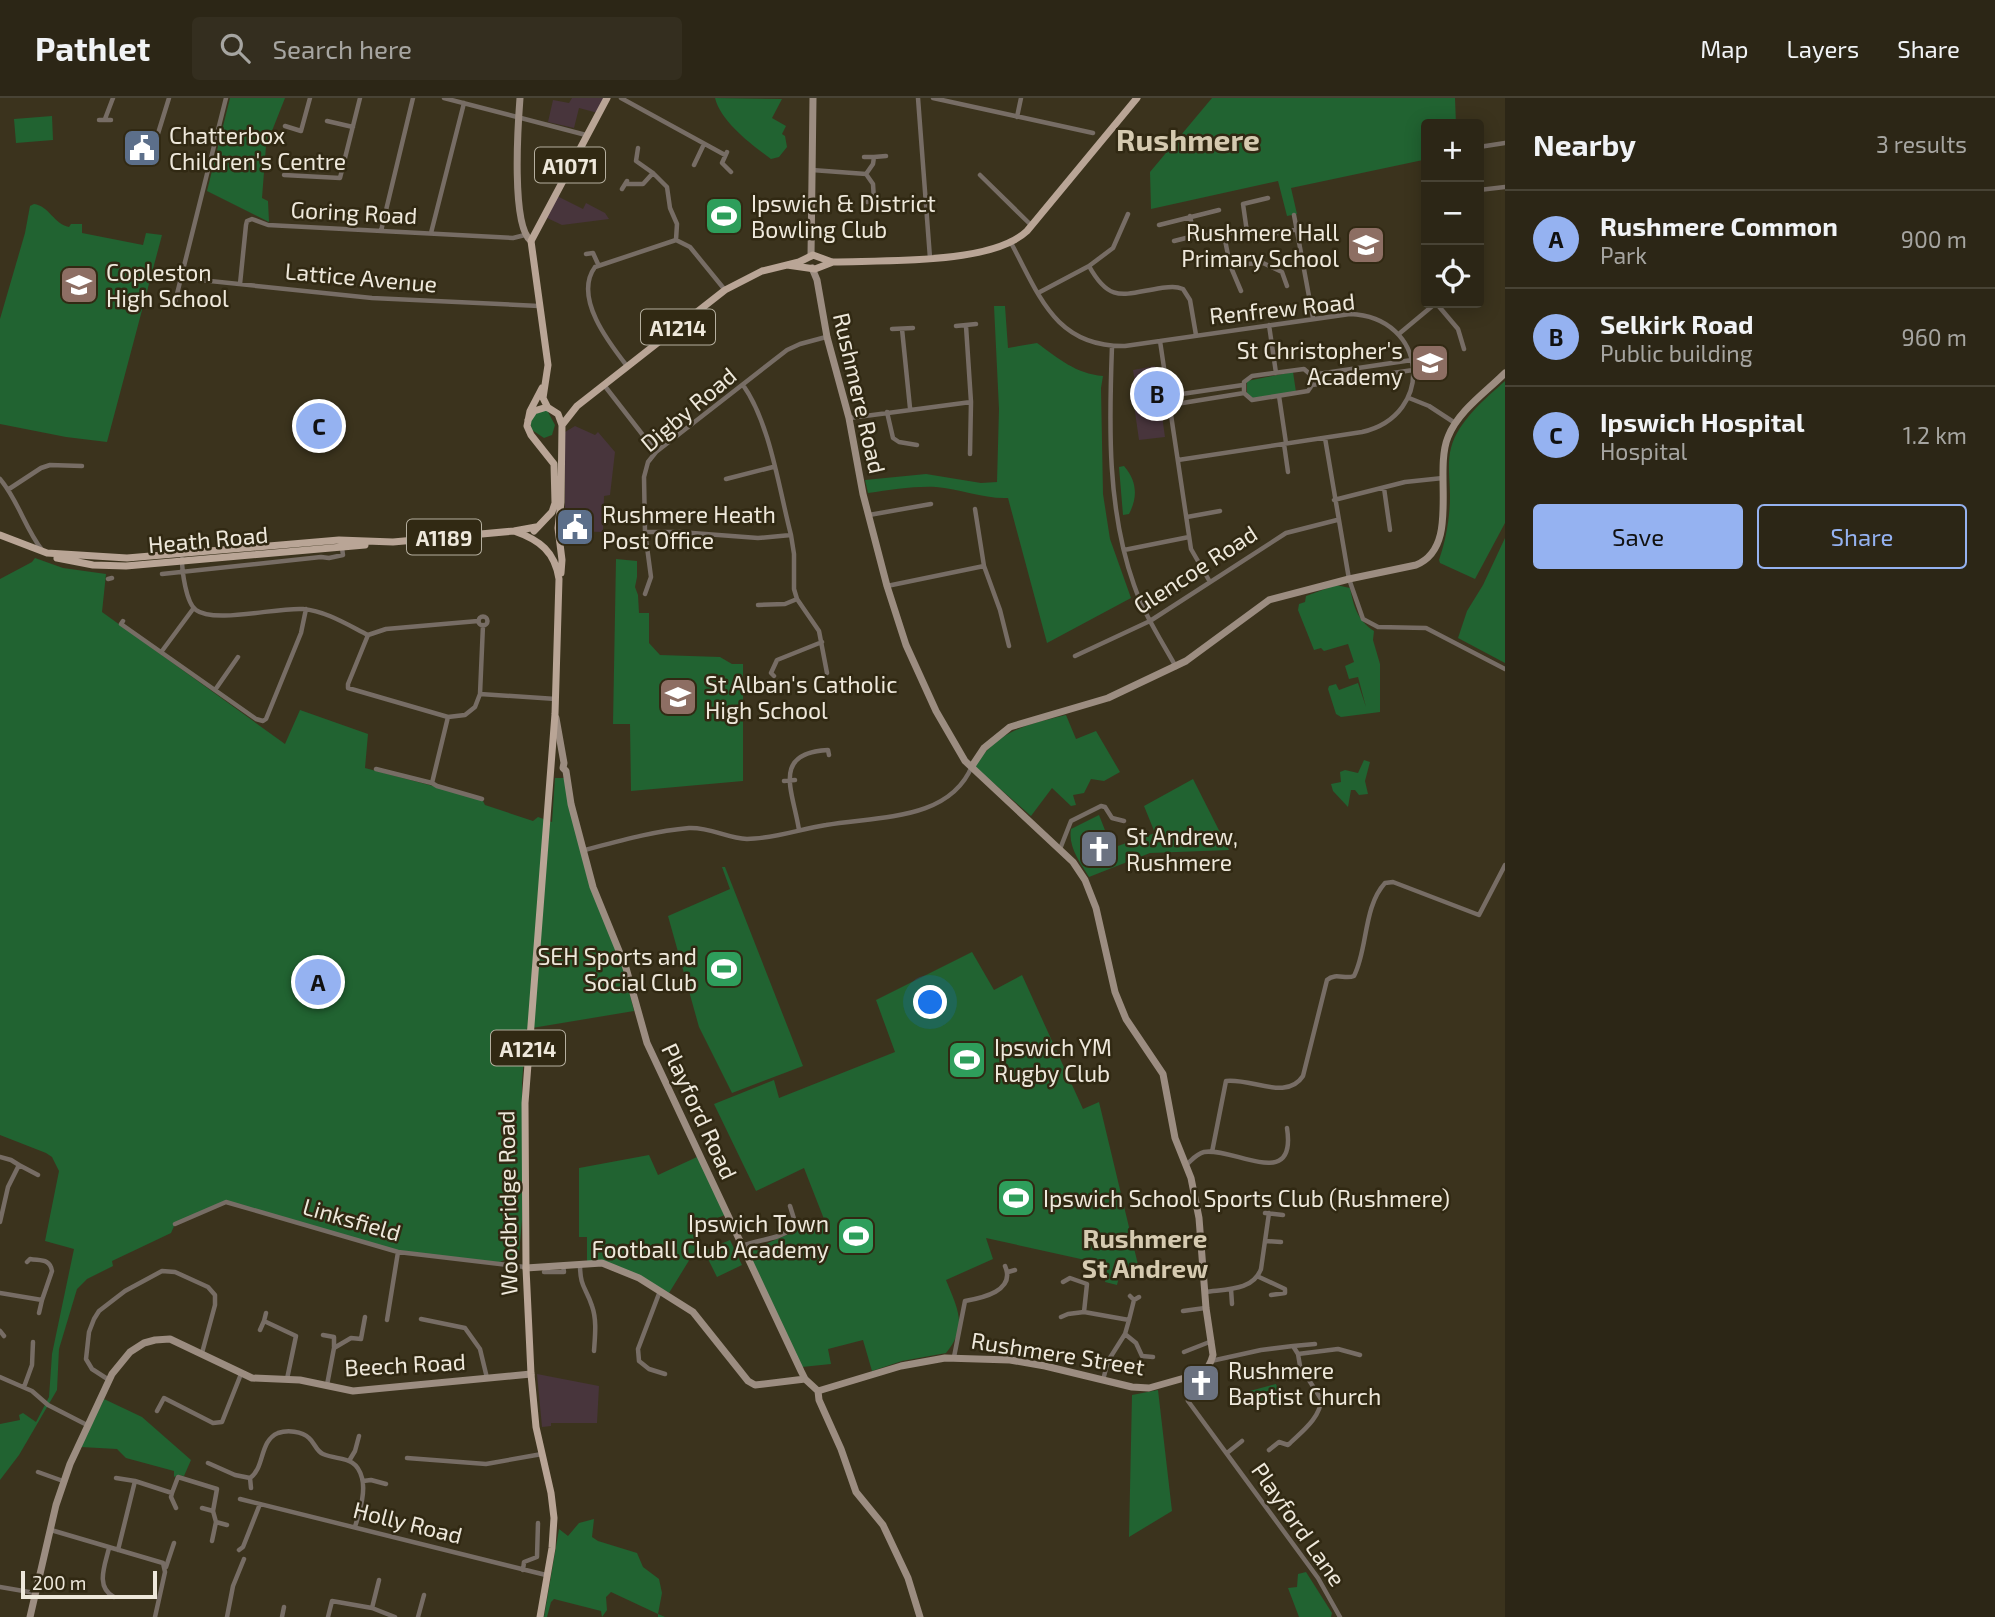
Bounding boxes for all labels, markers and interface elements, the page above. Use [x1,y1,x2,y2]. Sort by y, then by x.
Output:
search box [192,17,682,80]
text: Pathlet [35,28,150,68]
icon: search [216,29,254,67]
text: Search here [272,33,412,64]
text: Map [1700,34,1748,63]
text: Layers [1786,34,1859,63]
text: Share [1897,34,1960,63]
map controls [1421,119,1484,308]
button: + [1421,119,1484,182]
place label: Chatterbox Children's Centre [169,121,346,175]
district label: Rushmere [1116,121,1260,157]
text: Nearby [1533,126,1636,162]
public building icon: Chatterbox Children's Centre [121,127,163,169]
text: 3 results [1876,130,1967,158]
road number: A1071 [535,148,605,182]
button: − [1421,182,1484,245]
place label: Ipswich & District Bowling Club [751,189,936,243]
street label: Goring Road [290,195,418,229]
sports icon: Ipswich & District Bowling Club [703,195,745,237]
text: Rushmere Common [1600,210,1838,241]
place label: Rushmere Hall Primary School [1181,218,1339,272]
school or university icon: Rushmere Hall Primary School [1345,224,1387,266]
text: A [1548,225,1564,253]
text: 900 m [1901,225,1967,253]
text: Park [1600,241,1647,269]
button: locate [1421,245,1484,308]
street label: Lattice Avenue [284,256,438,298]
place label: Copleston High School [106,258,229,312]
school or university icon: Copleston High School [58,264,100,306]
street label: Renfrew Road [1208,286,1356,330]
text: Selkirk Road [1600,308,1754,339]
road number: A1214 [641,310,715,344]
street label: Rushmere Road [828,310,892,476]
text: B [1549,323,1563,351]
text: 960 m [1902,323,1967,351]
place label: St Christopher's Academy [1237,336,1403,390]
text: Public building [1600,339,1753,367]
school or university icon: St Christopher's Academy [1409,342,1451,384]
street label: Digby Road [634,361,742,457]
pin: B [1134,368,1180,420]
pin: C [296,400,342,452]
text: Ipswich Hospital [1600,406,1805,437]
text: C [1549,421,1563,449]
text: 1.2 km [1903,421,1967,449]
text: Hospital [1600,437,1687,465]
place label: Rushmere Heath Post Office [602,500,776,554]
button: Save [1533,504,1743,569]
button: Share [1757,504,1967,569]
public building icon: Rushmere Heath Post Office [554,506,596,548]
street label: Glencoe Road [1128,519,1262,619]
street label: Heath Road [147,520,269,558]
road number: A1189 [407,520,481,555]
place label: St Alban's Catholic High School [705,670,897,724]
school or university icon: St Alban's Catholic High School [657,676,699,718]
place label: St Andrew, Rushmere [1126,822,1238,876]
church icon: St Andrew, Rushmere [1078,828,1120,870]
place label: SEH Sports and Social Club [537,942,697,996]
sports icon: SEH Sports and Social Club [703,948,745,990]
pin: A [295,956,341,1008]
your location [913,985,947,1019]
road number: A1214 [491,1030,565,1066]
place label: Ipswich YM Rugby Club [994,1033,1112,1087]
street label: Playford Road [656,1038,744,1184]
sports icon: Ipswich YM Rugby Club [946,1039,988,1081]
street label: Woodbridge Road [491,1110,523,1296]
sports icon: Ipswich School Sports Club (Rushmere) [995,1177,1037,1219]
place label: Ipswich School Sports Club (Rushmere) [1043,1184,1450,1212]
street label: Linksfield [300,1192,404,1246]
place label: Ipswich Town Football Club Academy [591,1209,829,1263]
sports icon: Ipswich Town Football Club Academy [835,1215,877,1257]
district label: Rushmere St Andrew [1082,1222,1208,1283]
street label: Rushmere Street [969,1325,1147,1381]
street label: Beech Road [344,1347,466,1381]
place label: Rushmere Baptist Church [1228,1356,1381,1410]
church icon: Rushmere Baptist Church [1180,1362,1222,1404]
street label: Playford Lane [1246,1457,1352,1591]
street label: Holly Road [351,1495,465,1549]
scale bar [21,1568,158,1600]
text: 200 m [32,1571,86,1594]

